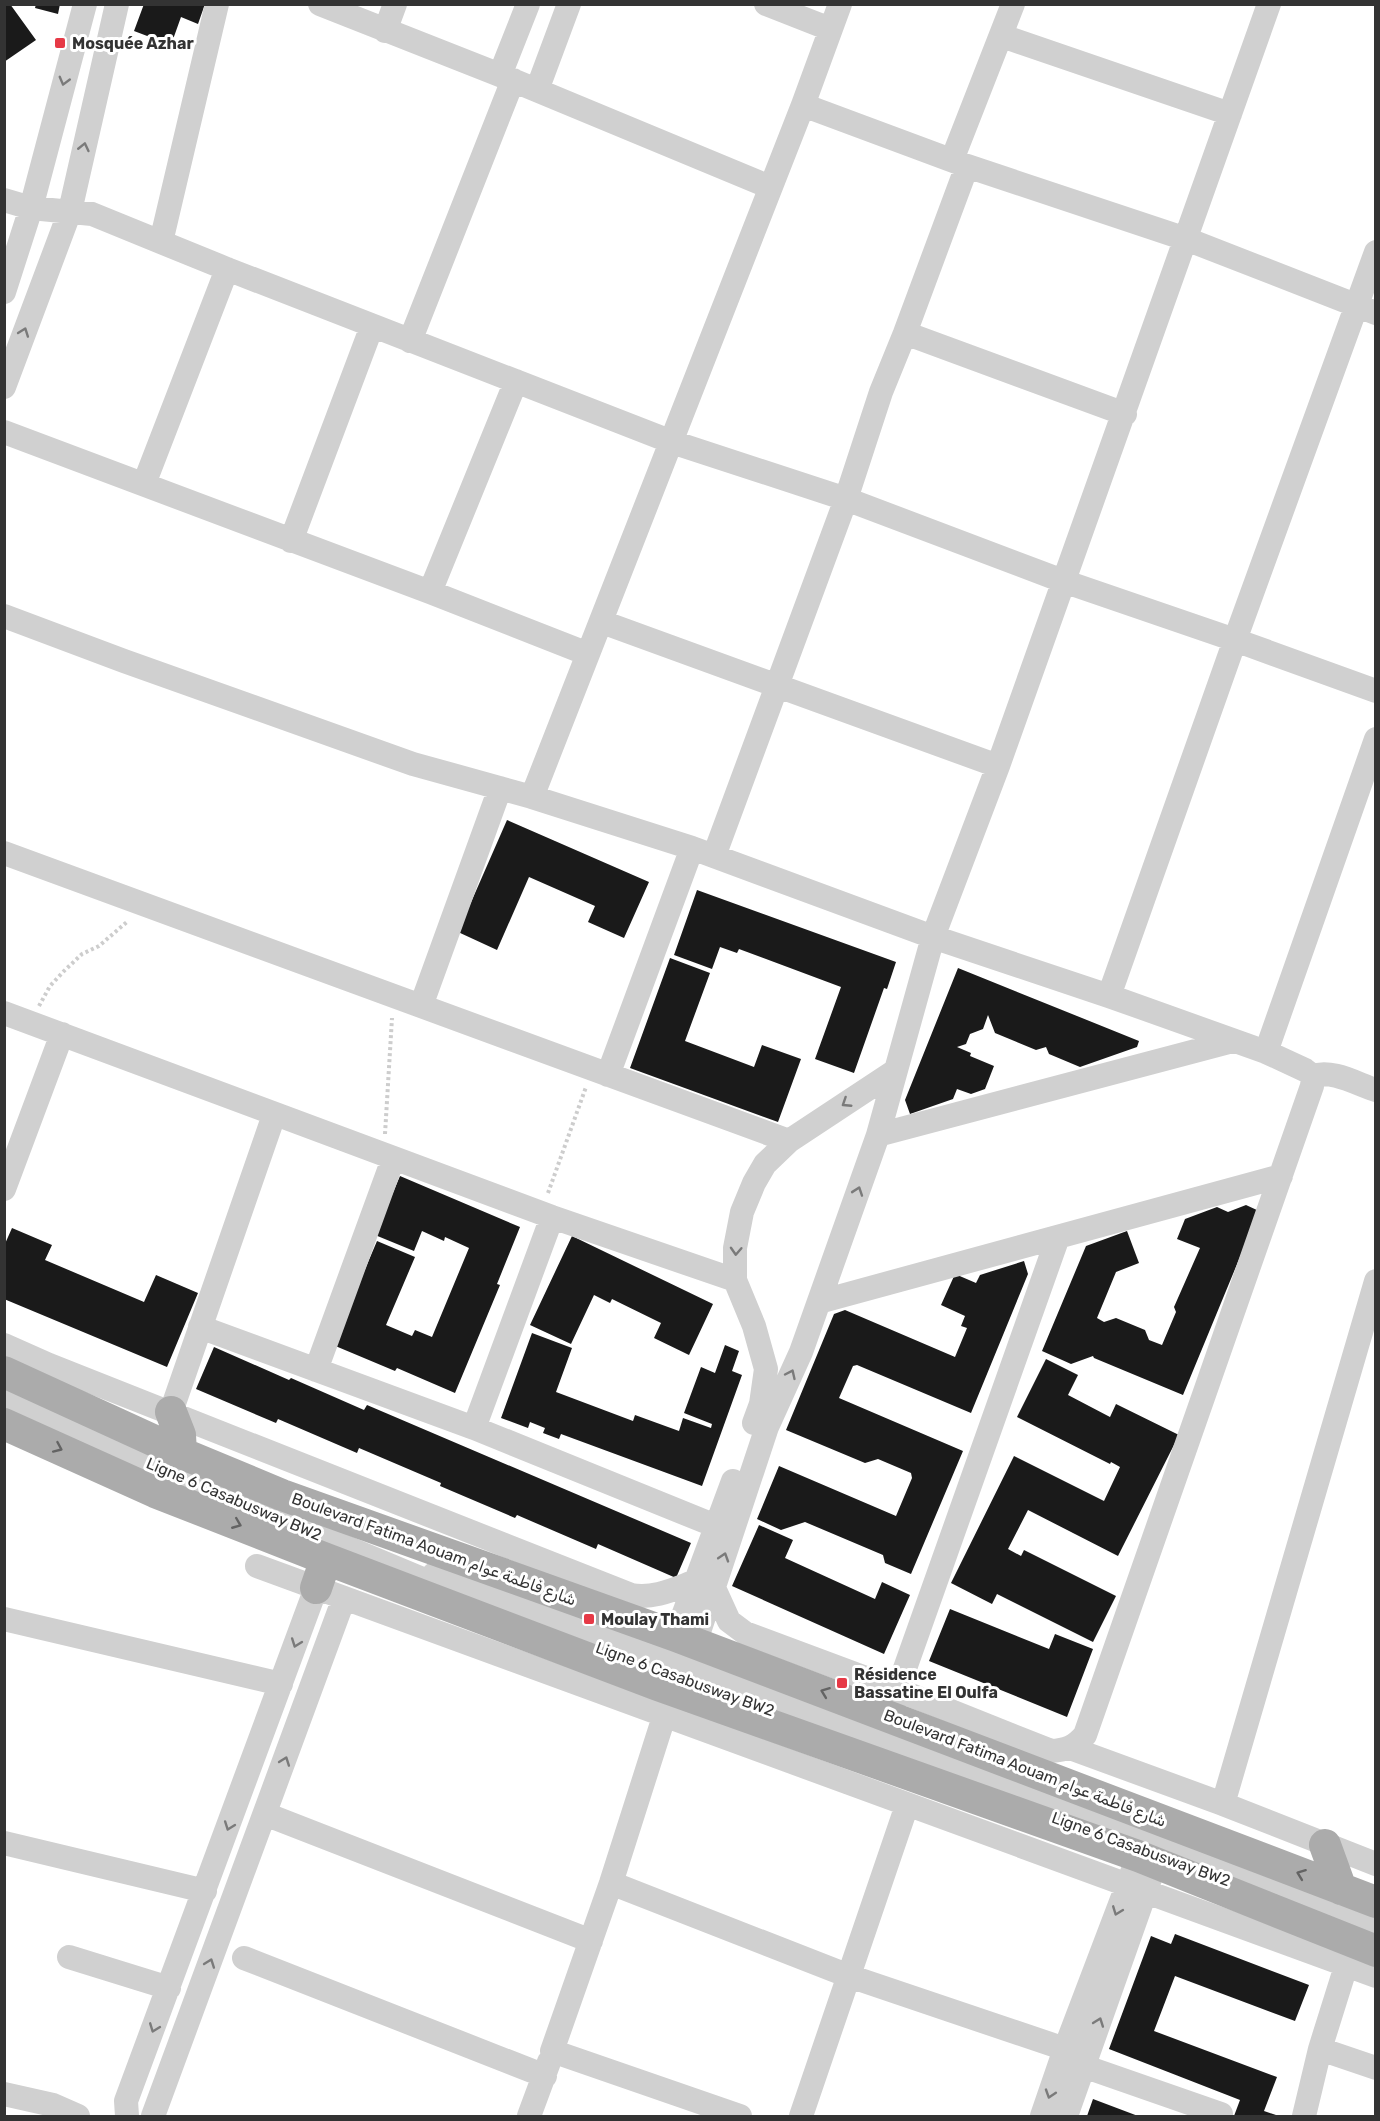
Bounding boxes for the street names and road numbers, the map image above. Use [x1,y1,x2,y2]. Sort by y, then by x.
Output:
street label: Ligne 6 Casabusway BW2 [143,1453,325,1545]
street label: Boulevard Fatima Aouam شارع فاطمة عوام [289,1489,579,1611]
street label: Ligne 6 Casabusway BW2 [593,1638,777,1720]
street label: Boulevard Fatima Aouam شارع فاطمة عوام [880,1705,1169,1833]
street label: Ligne 6 Casabusway BW2 [1049,1808,1233,1890]

